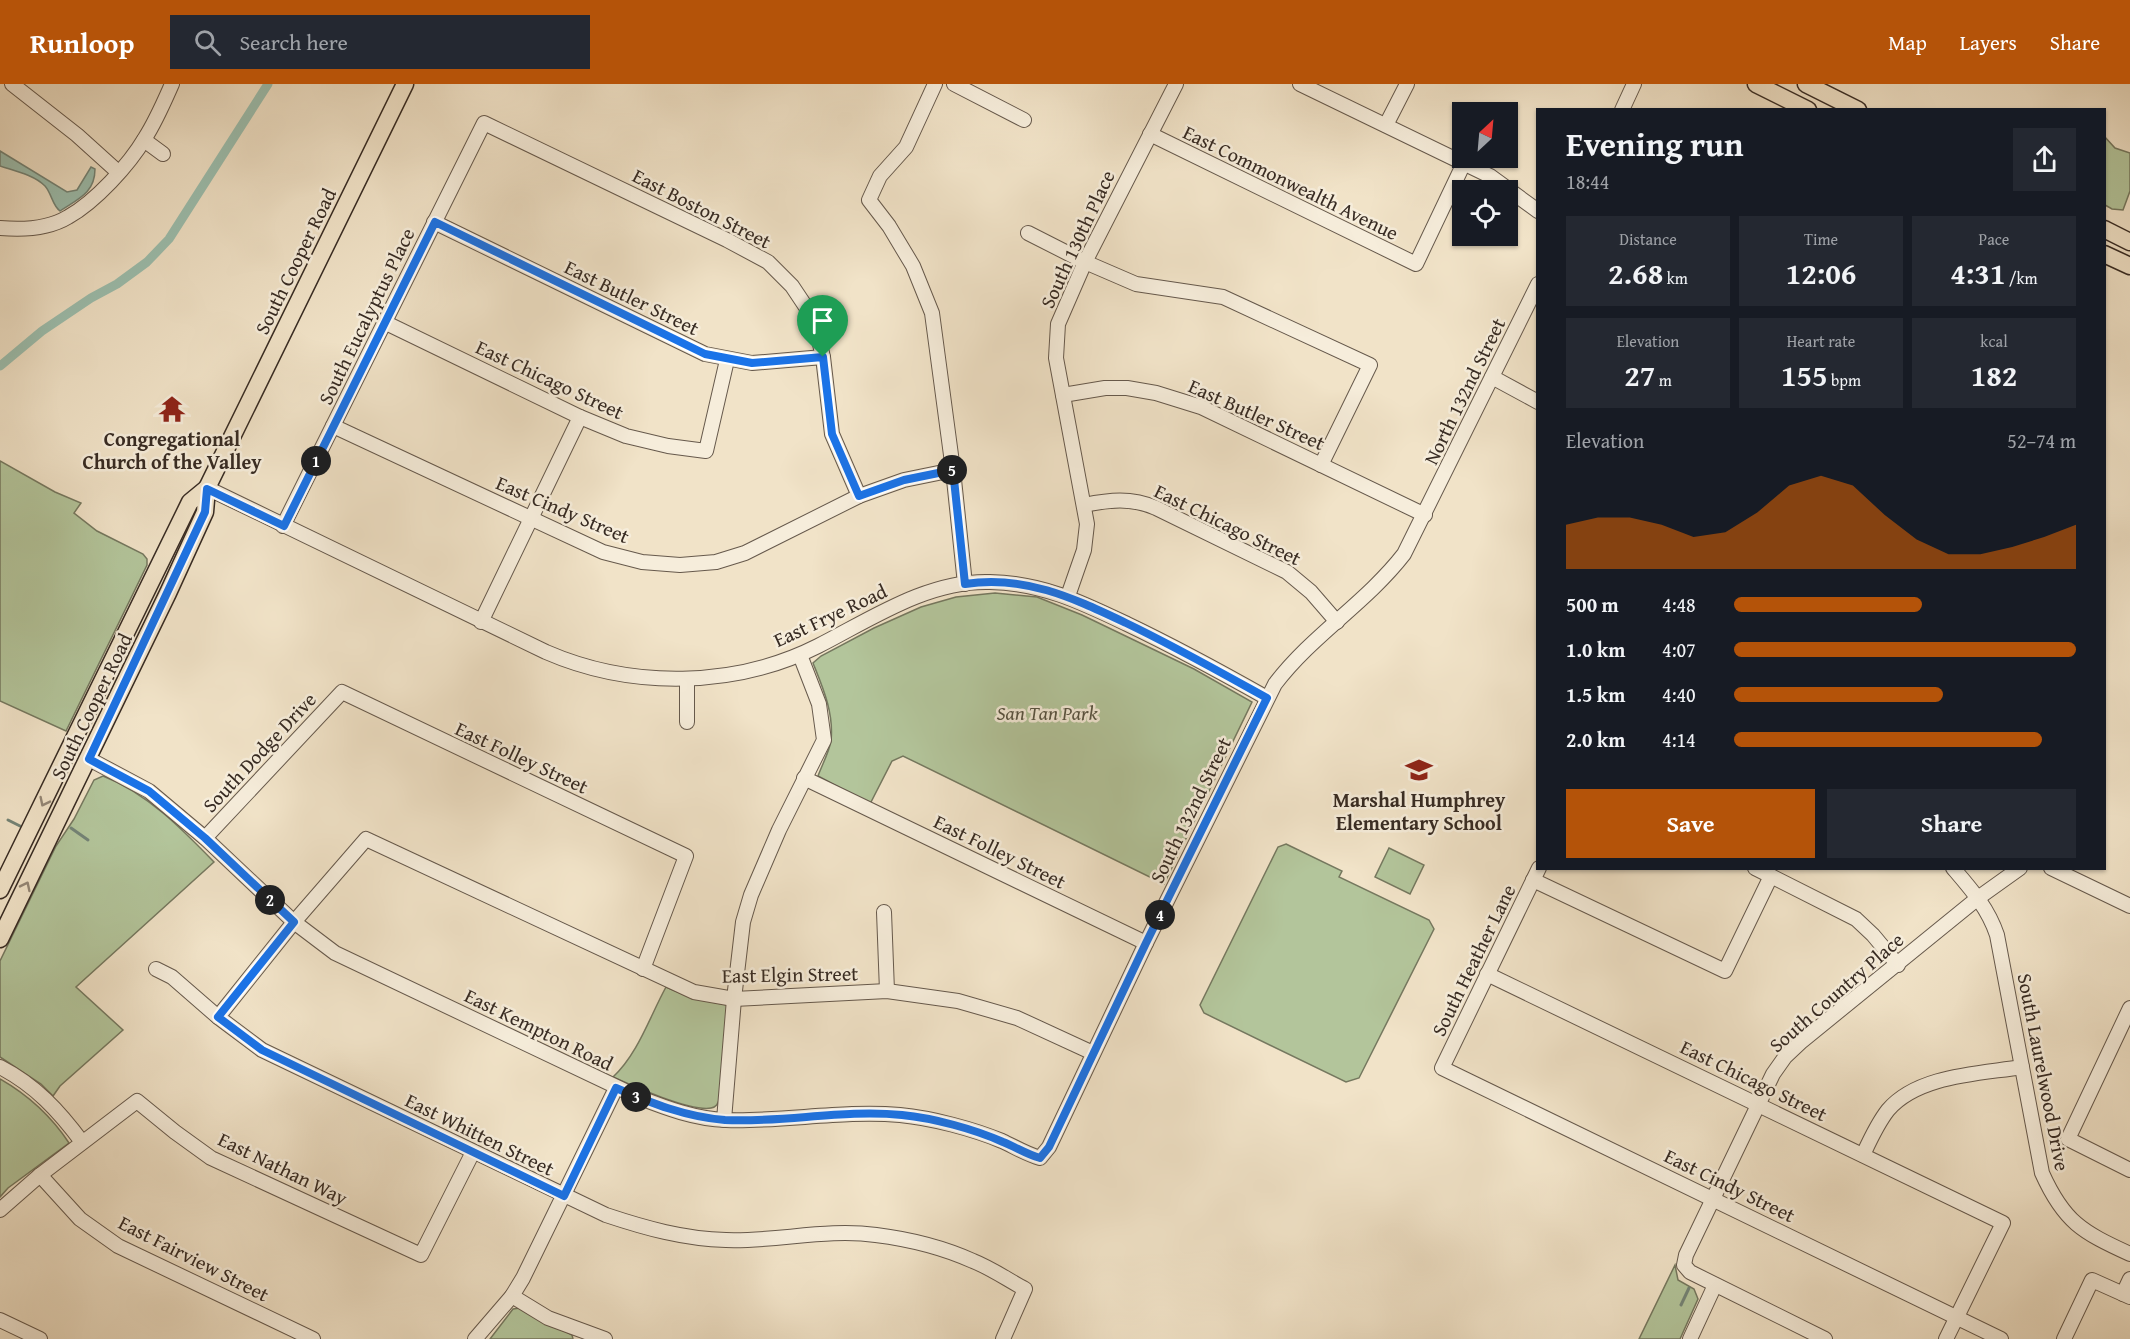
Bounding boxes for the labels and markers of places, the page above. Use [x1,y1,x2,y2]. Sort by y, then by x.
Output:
pin [797,295,848,357]
temple icon: Congregational Church of the Valley [157,394,187,424]
place label: Congregational Church of the Valley [82,424,262,476]
pin: 1 [301,446,331,476]
pin: 5 [937,455,967,485]
school or university icon: Marshal Humphrey Elementary School [1404,755,1434,785]
place label: Marshal Humphrey Elementary School [1333,785,1506,837]
pin: 2 [255,885,285,915]
pin: 4 [1145,900,1175,930]
pin: 3 [621,1082,651,1112]

